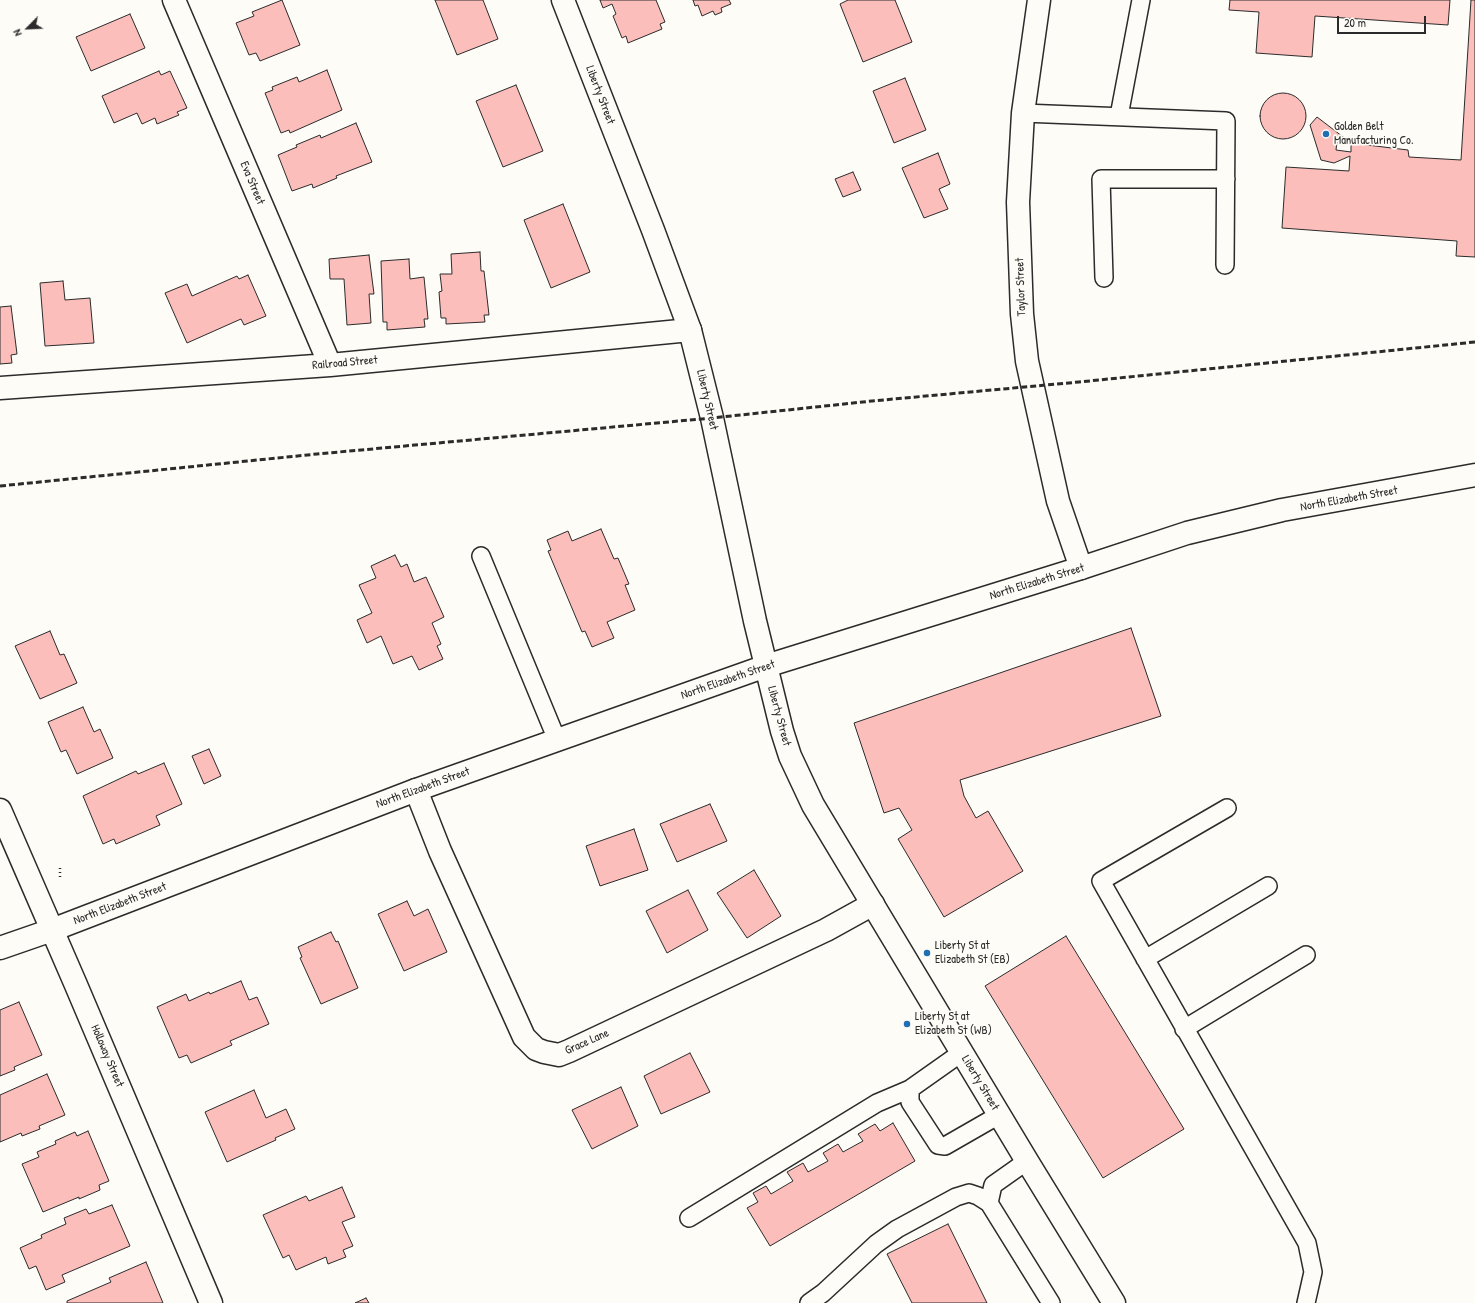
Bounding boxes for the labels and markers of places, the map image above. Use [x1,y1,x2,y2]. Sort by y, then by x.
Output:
place label: Golden Belt Manufacturing Co. [1334,120,1413,148]
marker: Golden Belt Manufacturing Co. [1321,129,1331,139]
place label: Liberty St at Elizabeth St (EB) [935,939,1010,967]
marker: Liberty St at Elizabeth St (EB) [922,948,932,958]
place label: Liberty St at Elizabeth St (WB) [915,1010,992,1038]
marker: Liberty St at Elizabeth St (WB) [902,1019,912,1029]

